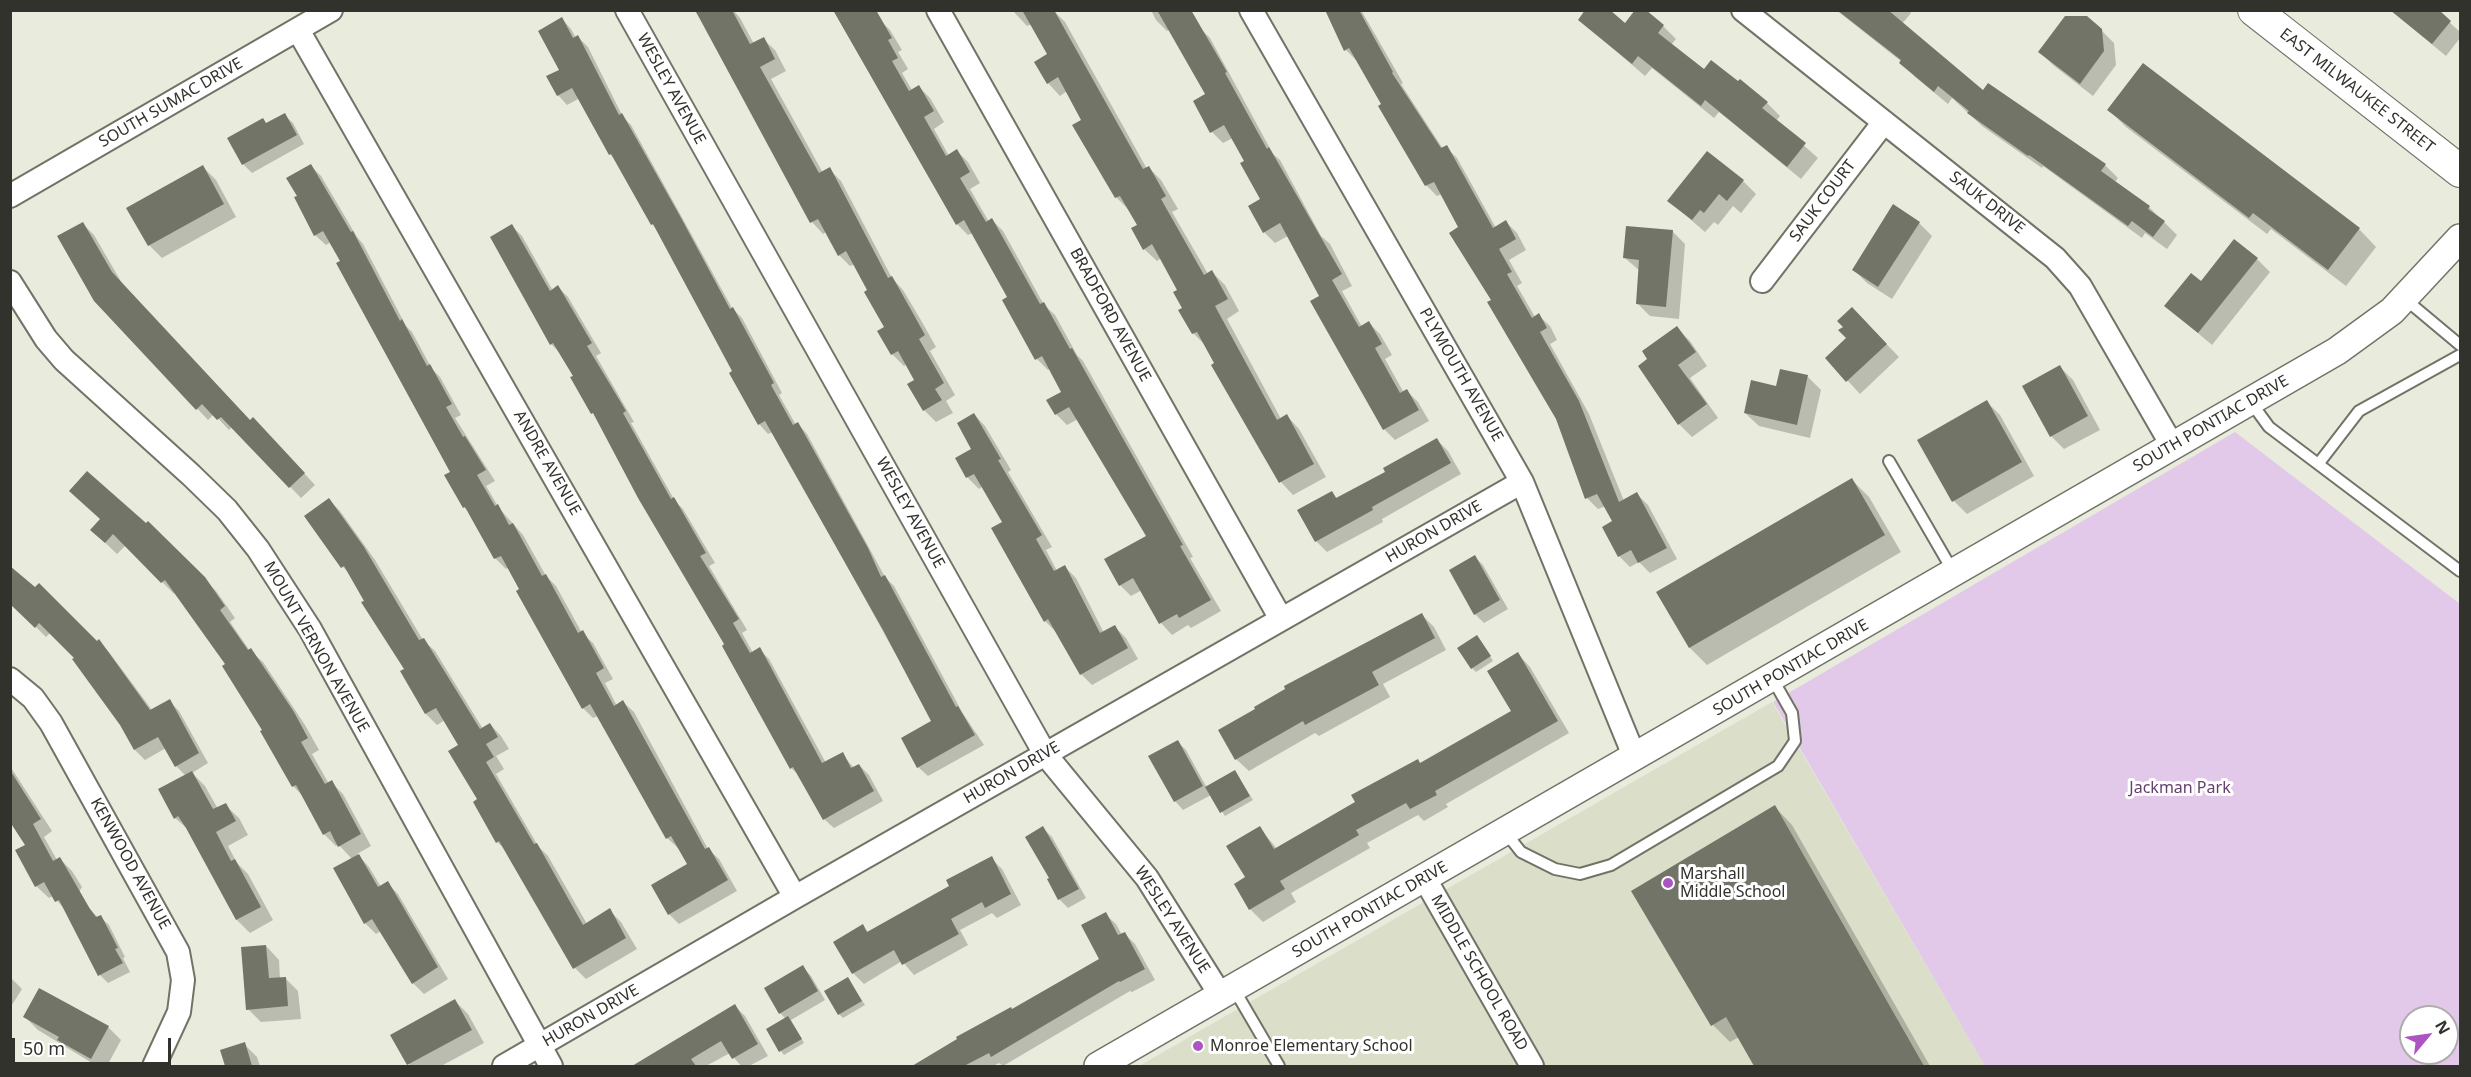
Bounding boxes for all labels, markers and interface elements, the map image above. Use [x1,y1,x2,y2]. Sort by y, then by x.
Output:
street label: EAST MILWAUKEE STREET [2276,25,2438,157]
street label: WESLEY AVENUE [633,30,709,148]
street label: SOUTH SUMAC DRIVE [96,54,246,152]
street label: SAUK COURT [1786,156,1860,246]
street label: SAUK DRIVE [1946,168,2028,238]
street label: BRADFORD AVENUE [1065,245,1155,385]
street label: PLYMOUTH AVENUE [1415,305,1507,445]
street label: SOUTH PONTIAC DRIVE [2130,372,2292,476]
street label: ANDRE AVENUE [509,407,585,519]
street label: WESLEY AVENUE [872,454,948,572]
street label: HURON DRIVE [1382,497,1486,567]
street label: MOUNT VERNON AVENUE [259,558,373,736]
street label: SOUTH PONTIAC DRIVE [1710,616,1872,720]
street label: HURON DRIVE [960,738,1064,808]
park label: Jackman Park [2129,778,2231,798]
street label: KENWOOD AVENUE [86,795,174,933]
street label: SOUTH PONTIAC DRIVE [1289,858,1451,962]
street label: WESLEY AVENUE [1130,863,1214,977]
place label: Marshall Middle School [1680,864,1785,902]
marker: Marshall Middle School [1661,876,1675,890]
street label: MIDDLE SCHOOL ROAD [1426,892,1532,1054]
street label: HURON DRIVE [539,981,643,1051]
north arrow [2399,1005,2459,1065]
text: N [2430,1016,2456,1038]
scale bar [15,1026,174,1064]
text: 50 m [23,1036,65,1060]
place label: Monroe Elementary School [1210,1036,1413,1056]
marker: Monroe Elementary School [1191,1039,1205,1053]

